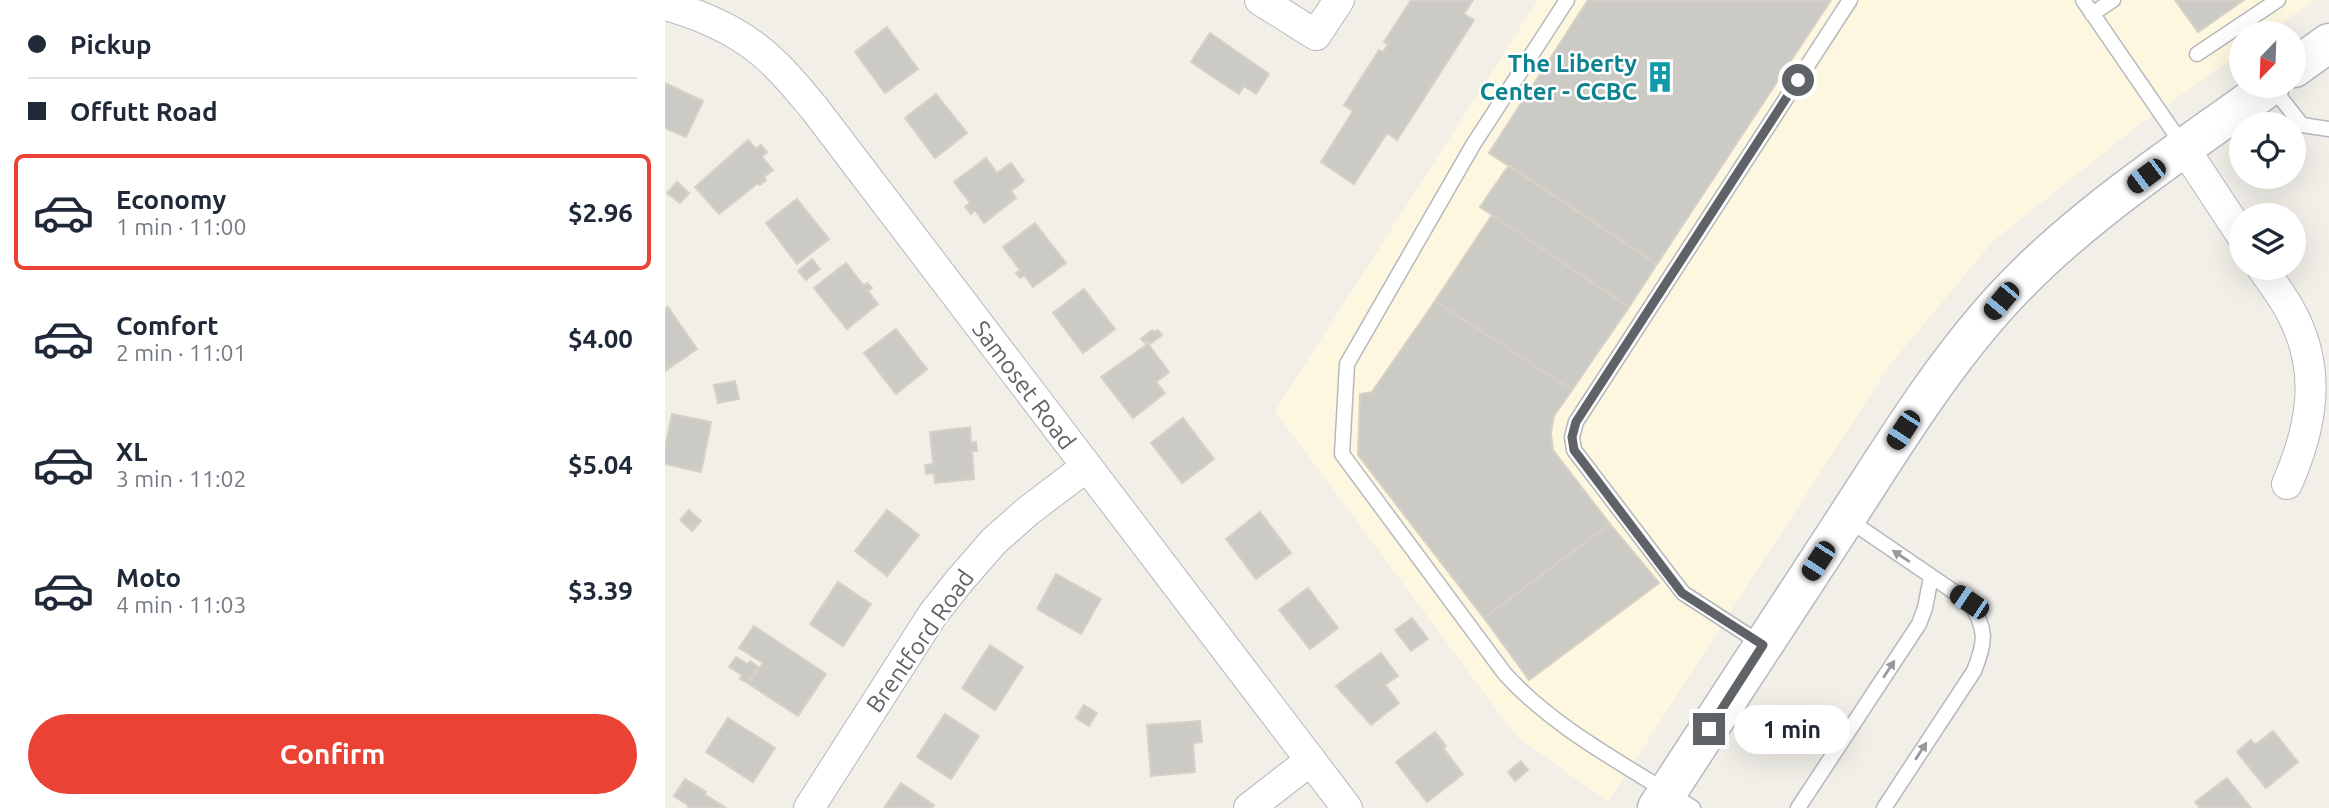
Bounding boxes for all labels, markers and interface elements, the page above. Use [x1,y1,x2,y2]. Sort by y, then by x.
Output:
north arrow [2229,21,2307,98]
map controls [2229,21,2306,280]
text: Pickup [70,30,152,59]
place label: The Liberty Center - CCBC [1480,50,1637,105]
building icon: The Liberty Center - CCBC [1643,60,1677,94]
route start [1782,64,1814,96]
text: Offutt Road [70,97,218,126]
button: locate [2229,112,2306,189]
car [2123,155,2170,197]
icon: car [32,181,95,244]
text: Economy [116,185,226,214]
text: $2.96 [568,198,633,227]
button: layers [2229,203,2306,280]
text: 1 min · 11:00 [116,214,247,239]
car [1980,278,2023,324]
icon: car [32,307,95,370]
text: Comfort [116,311,219,340]
street label: Samoset Road [967,316,1081,454]
text: $4.00 [568,324,633,353]
text: 2 min · 11:01 [116,340,247,365]
car [1883,407,1924,453]
icon: car [32,433,95,496]
text: XL [116,437,147,466]
text: $5.04 [568,450,633,479]
text: 3 min · 11:02 [116,466,247,491]
car [1798,538,1839,584]
one-way arrow [1892,549,1910,563]
icon: car [32,559,95,622]
text: Moto [116,563,181,592]
street label: Brentford Road [861,565,979,717]
text: $3.39 [568,576,633,605]
car [1946,582,1993,622]
text: 4 min · 11:03 [116,592,247,617]
one-way arrow [1882,660,1896,678]
callout: 1 min [1733,704,1849,754]
route end [1693,713,1725,745]
button: Confirm [28,714,637,794]
text: 1 min [1763,717,1821,742]
one-way arrow [1915,741,1928,761]

